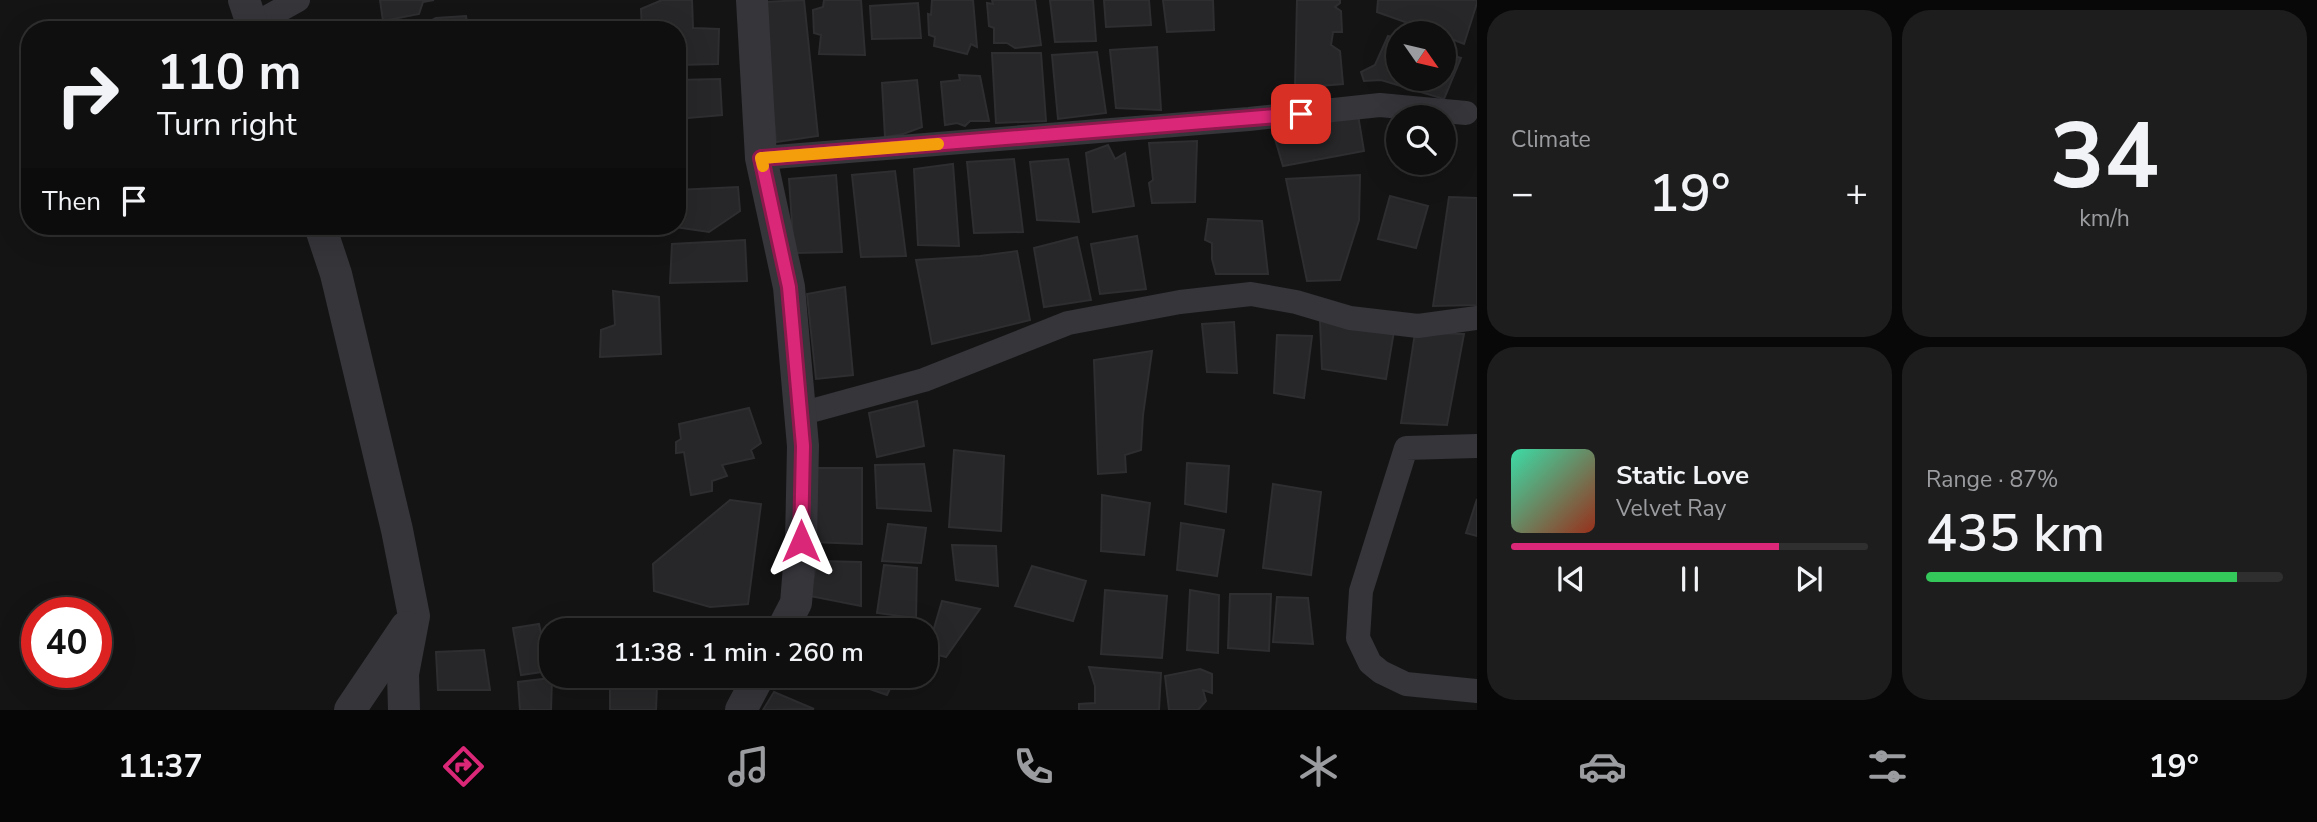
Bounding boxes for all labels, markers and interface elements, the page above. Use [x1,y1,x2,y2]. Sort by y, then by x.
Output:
north arrow [1386,21,1456,91]
map controls [1386,21,1456,175]
text: 110 m [157,39,301,106]
icon: right [42,49,133,140]
pin [1271,84,1331,144]
icon: arrive [1282,95,1320,133]
text: 34 [2050,95,2159,219]
text: Turn right [157,103,297,146]
button: search [1386,105,1456,175]
text: Climate [1511,124,1591,155]
text: 19° [1649,158,1730,229]
text: − [1511,168,1534,219]
text: + [1845,168,1868,219]
icon: arrive [115,182,153,220]
text: Then [42,184,101,219]
text: km/h [2079,203,2130,234]
text: Static Love [1616,458,1749,493]
text: Range · 87% [1926,464,2058,495]
text: Velvet Ray [1616,493,1726,524]
text: 435 km [1926,498,2105,569]
position arrow [764,504,838,578]
icon: previous [1552,560,1590,598]
icon: pause [1671,560,1709,598]
icon: next [1790,560,1828,598]
speed limit sign: 40 [21,597,112,688]
text: 11:38 · 1 min · 260 m [613,635,864,670]
icon: directions [439,742,488,791]
icon: music [724,742,773,791]
icon: phone [1009,742,1058,791]
icon: climate [1294,742,1343,791]
icon: car [1578,742,1627,791]
icon: filters [1863,742,1912,791]
text: 11:37 [118,745,203,788]
text: 19° [2148,745,2199,788]

